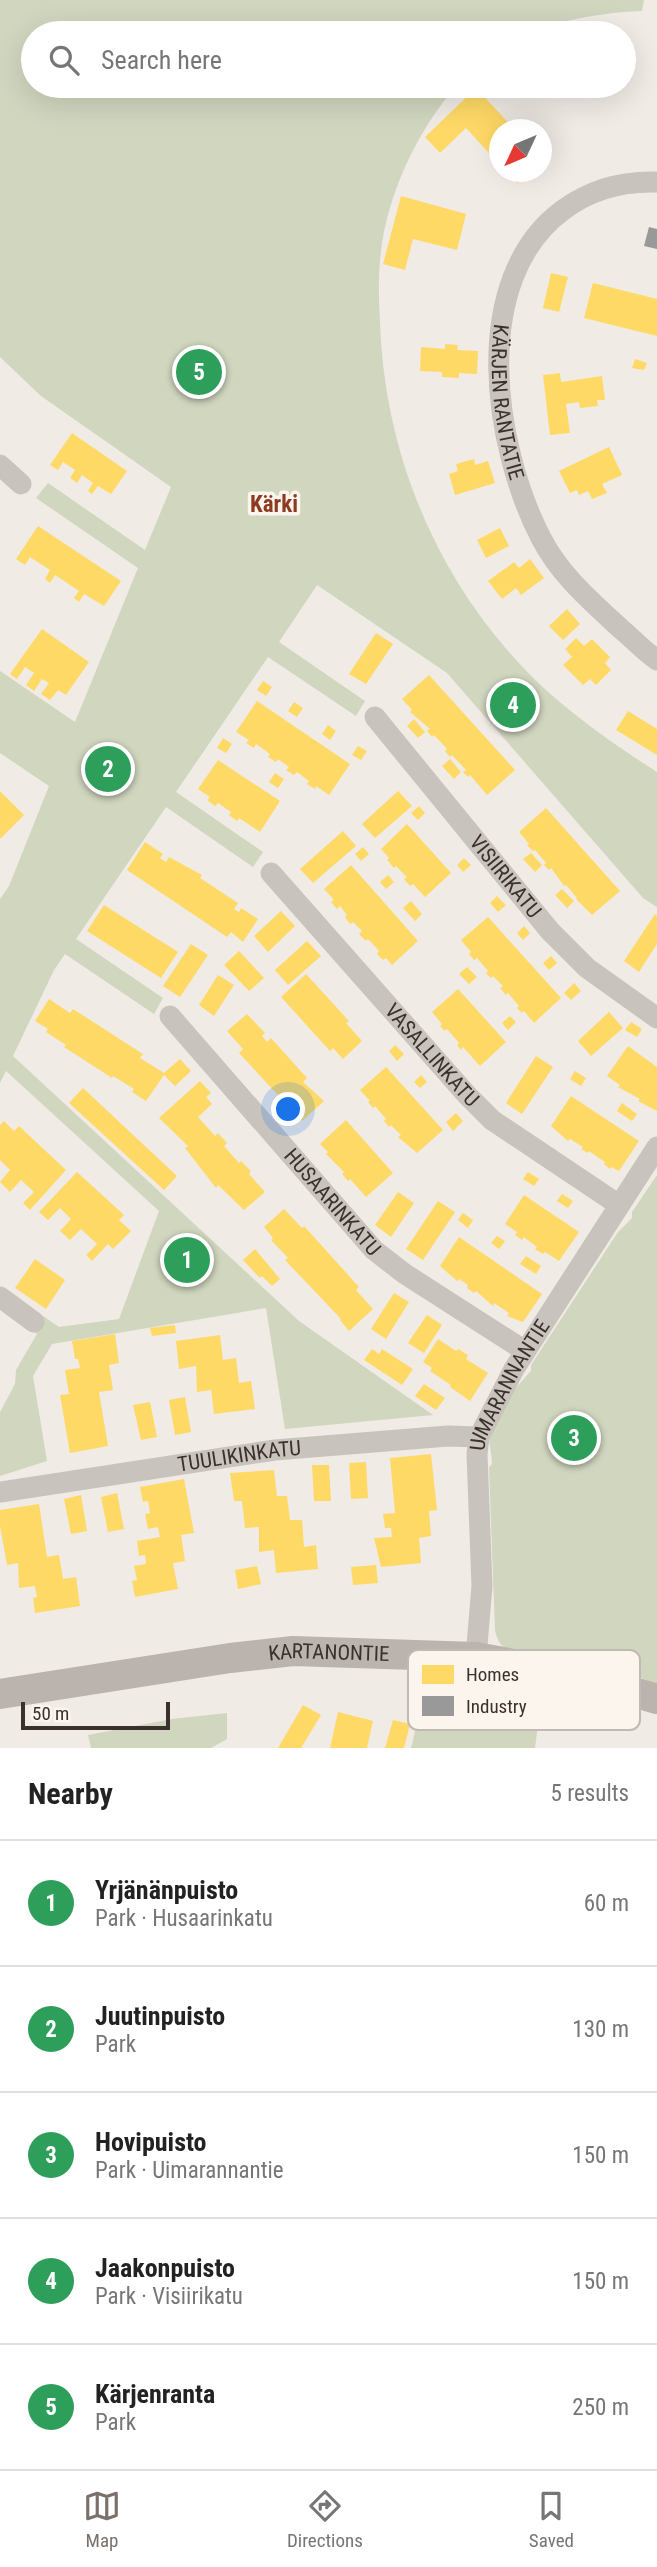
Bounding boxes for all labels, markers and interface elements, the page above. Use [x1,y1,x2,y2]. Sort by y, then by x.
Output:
search box [21,21,636,98]
icon: search [45,41,83,79]
text: Search here [101,45,222,75]
north arrow [489,119,552,182]
street label: KÄRJEN RANTATIE [487,323,529,483]
pin: 5 [176,346,222,398]
district label: Kärki [250,491,298,518]
pin: 4 [490,679,536,731]
pin: 2 [85,743,131,795]
street label: VISIIRIKATU [465,830,546,923]
street label: VASALLINKATU [380,999,484,1112]
your location [271,1092,305,1126]
street label: HUSAARINKATU [279,1144,386,1261]
pin: 1 [164,1234,210,1286]
street label: UIMARANNANTIE [465,1315,555,1452]
pin: 3 [551,1412,597,1464]
street label: TUULIKINKATU [176,1436,302,1477]
street label: KARTANONTIE [267,1639,390,1666]
legend [408,1650,640,1730]
text: Homes [466,1663,519,1686]
text: Industry [466,1695,527,1718]
scale bar [21,1699,170,1731]
text: 50 m [32,1702,69,1725]
text: Nearby [28,1776,113,1811]
text: 5 results [551,1780,629,1807]
text: Yrjänänpuisto [95,1875,238,1905]
text: 1 [45,1890,57,1917]
text: 60 m [584,1890,629,1917]
text: Park · Husaarinkatu [95,1905,273,1932]
text: Juutinpuisto [95,2001,225,2031]
text: 2 [45,2016,57,2043]
text: 130 m [572,2016,629,2043]
text: Park [95,2031,136,2058]
text: Hovipuisto [95,2127,206,2157]
text: 3 [45,2142,57,2169]
text: 150 m [572,2142,629,2169]
text: Park · Uimarannantie [95,2157,284,2184]
text: Jaakonpuisto [95,2253,235,2283]
text: 4 [45,2268,57,2295]
text: 150 m [572,2268,629,2295]
text: Park · Visiirikatu [95,2283,243,2310]
text: Kärjenranta [95,2379,215,2409]
text: 5 [45,2394,57,2421]
text: 250 m [572,2394,629,2421]
text: Park [95,2409,136,2436]
tab: Map [83,2487,121,2552]
tab: Directions [287,2487,363,2552]
tab: Saved [529,2487,574,2552]

